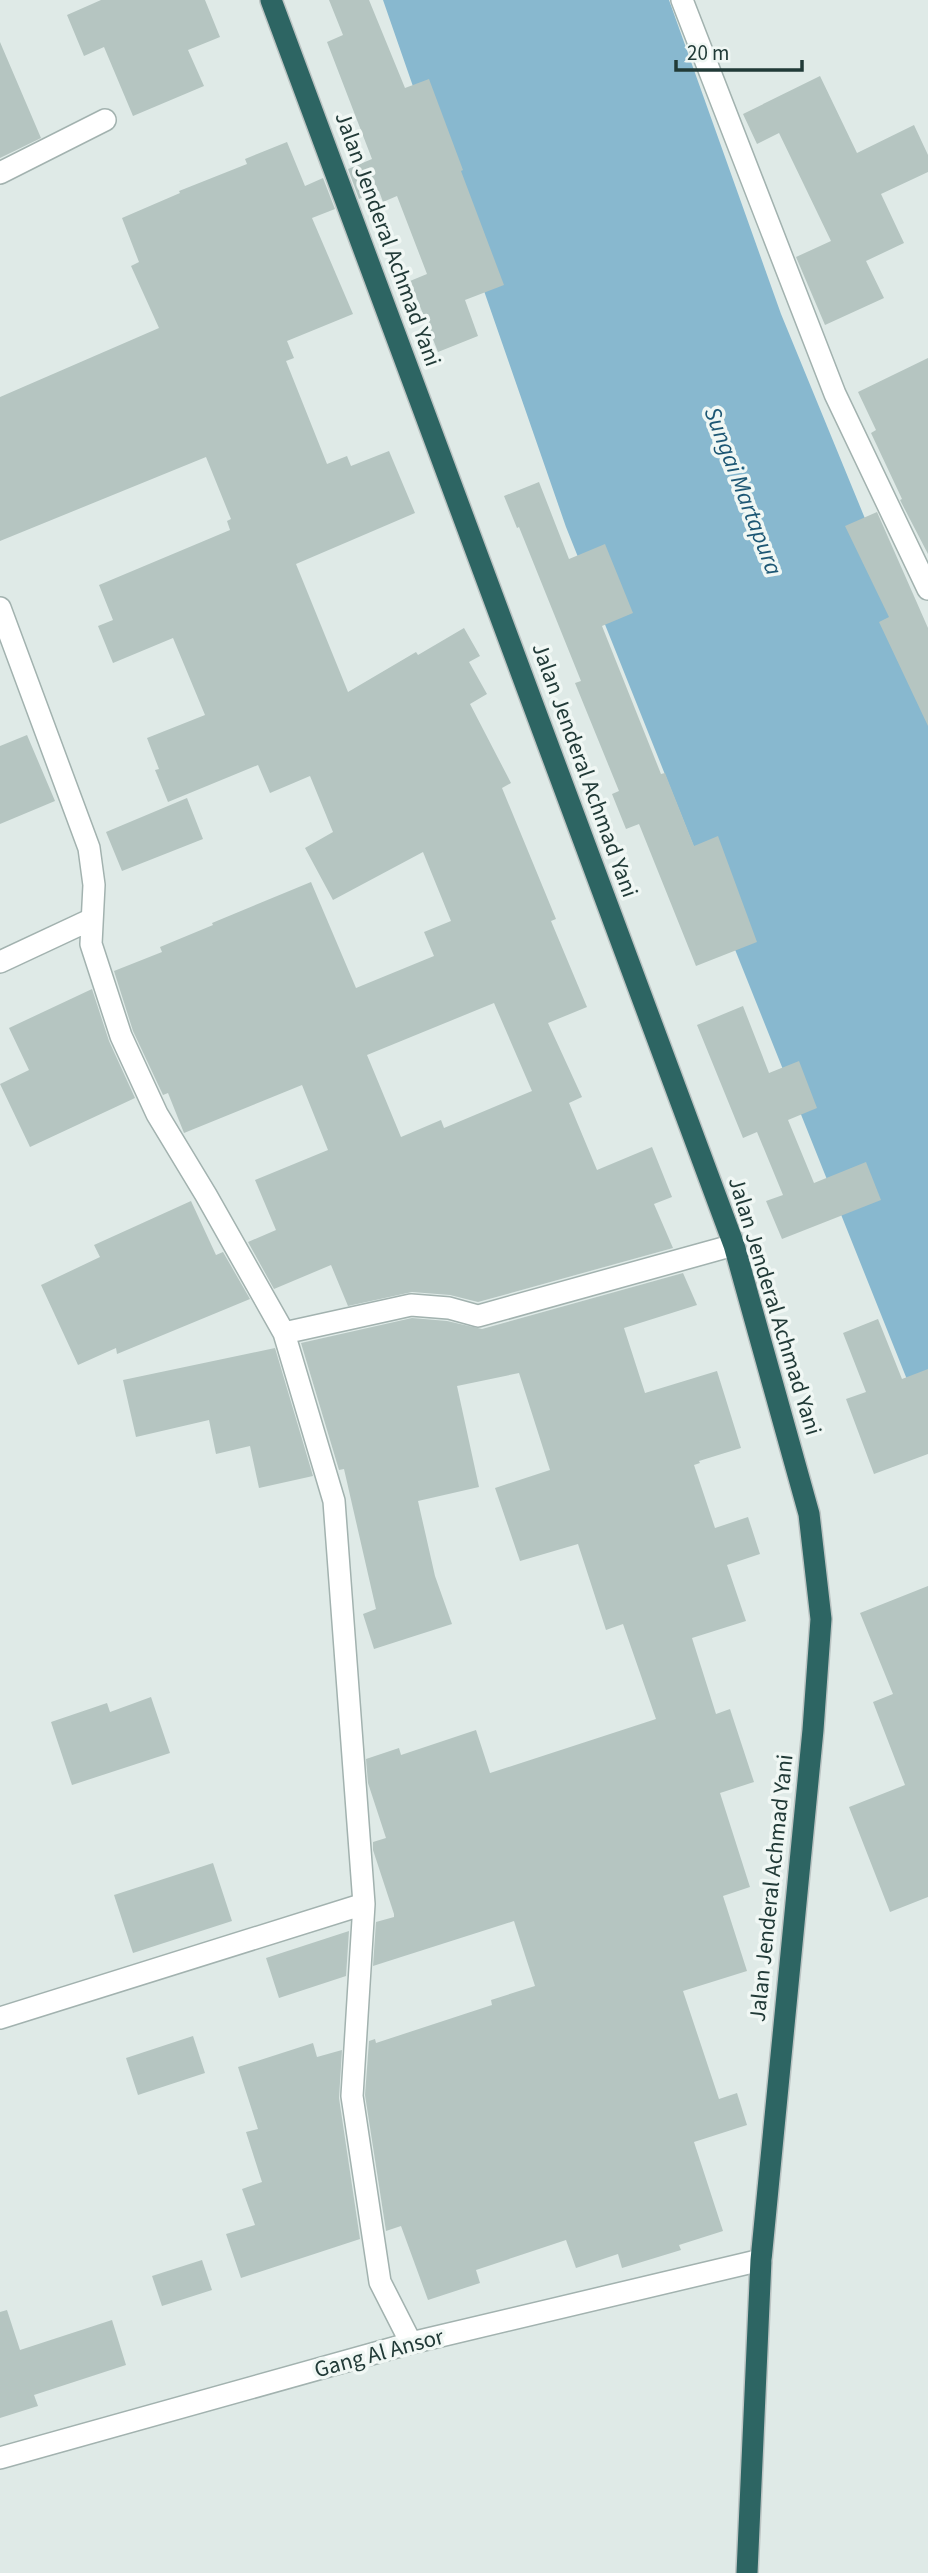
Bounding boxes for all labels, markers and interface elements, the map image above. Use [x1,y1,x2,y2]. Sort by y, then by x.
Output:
scale bar [676,28,802,72]
text: 20 m [687,38,729,68]
street label: Jalan Jenderal Achmad Yani [327,107,449,371]
water label: Sungai Martapura [695,402,791,580]
street label: Jalan Jenderal Achmad Yani [524,638,646,902]
street label: Jalan Jenderal Achmad Yani [720,1173,830,1439]
street label: Jalan Jenderal Achmad Yani [741,1753,801,2023]
street label: Gang Al Ansor [311,2320,448,2386]

